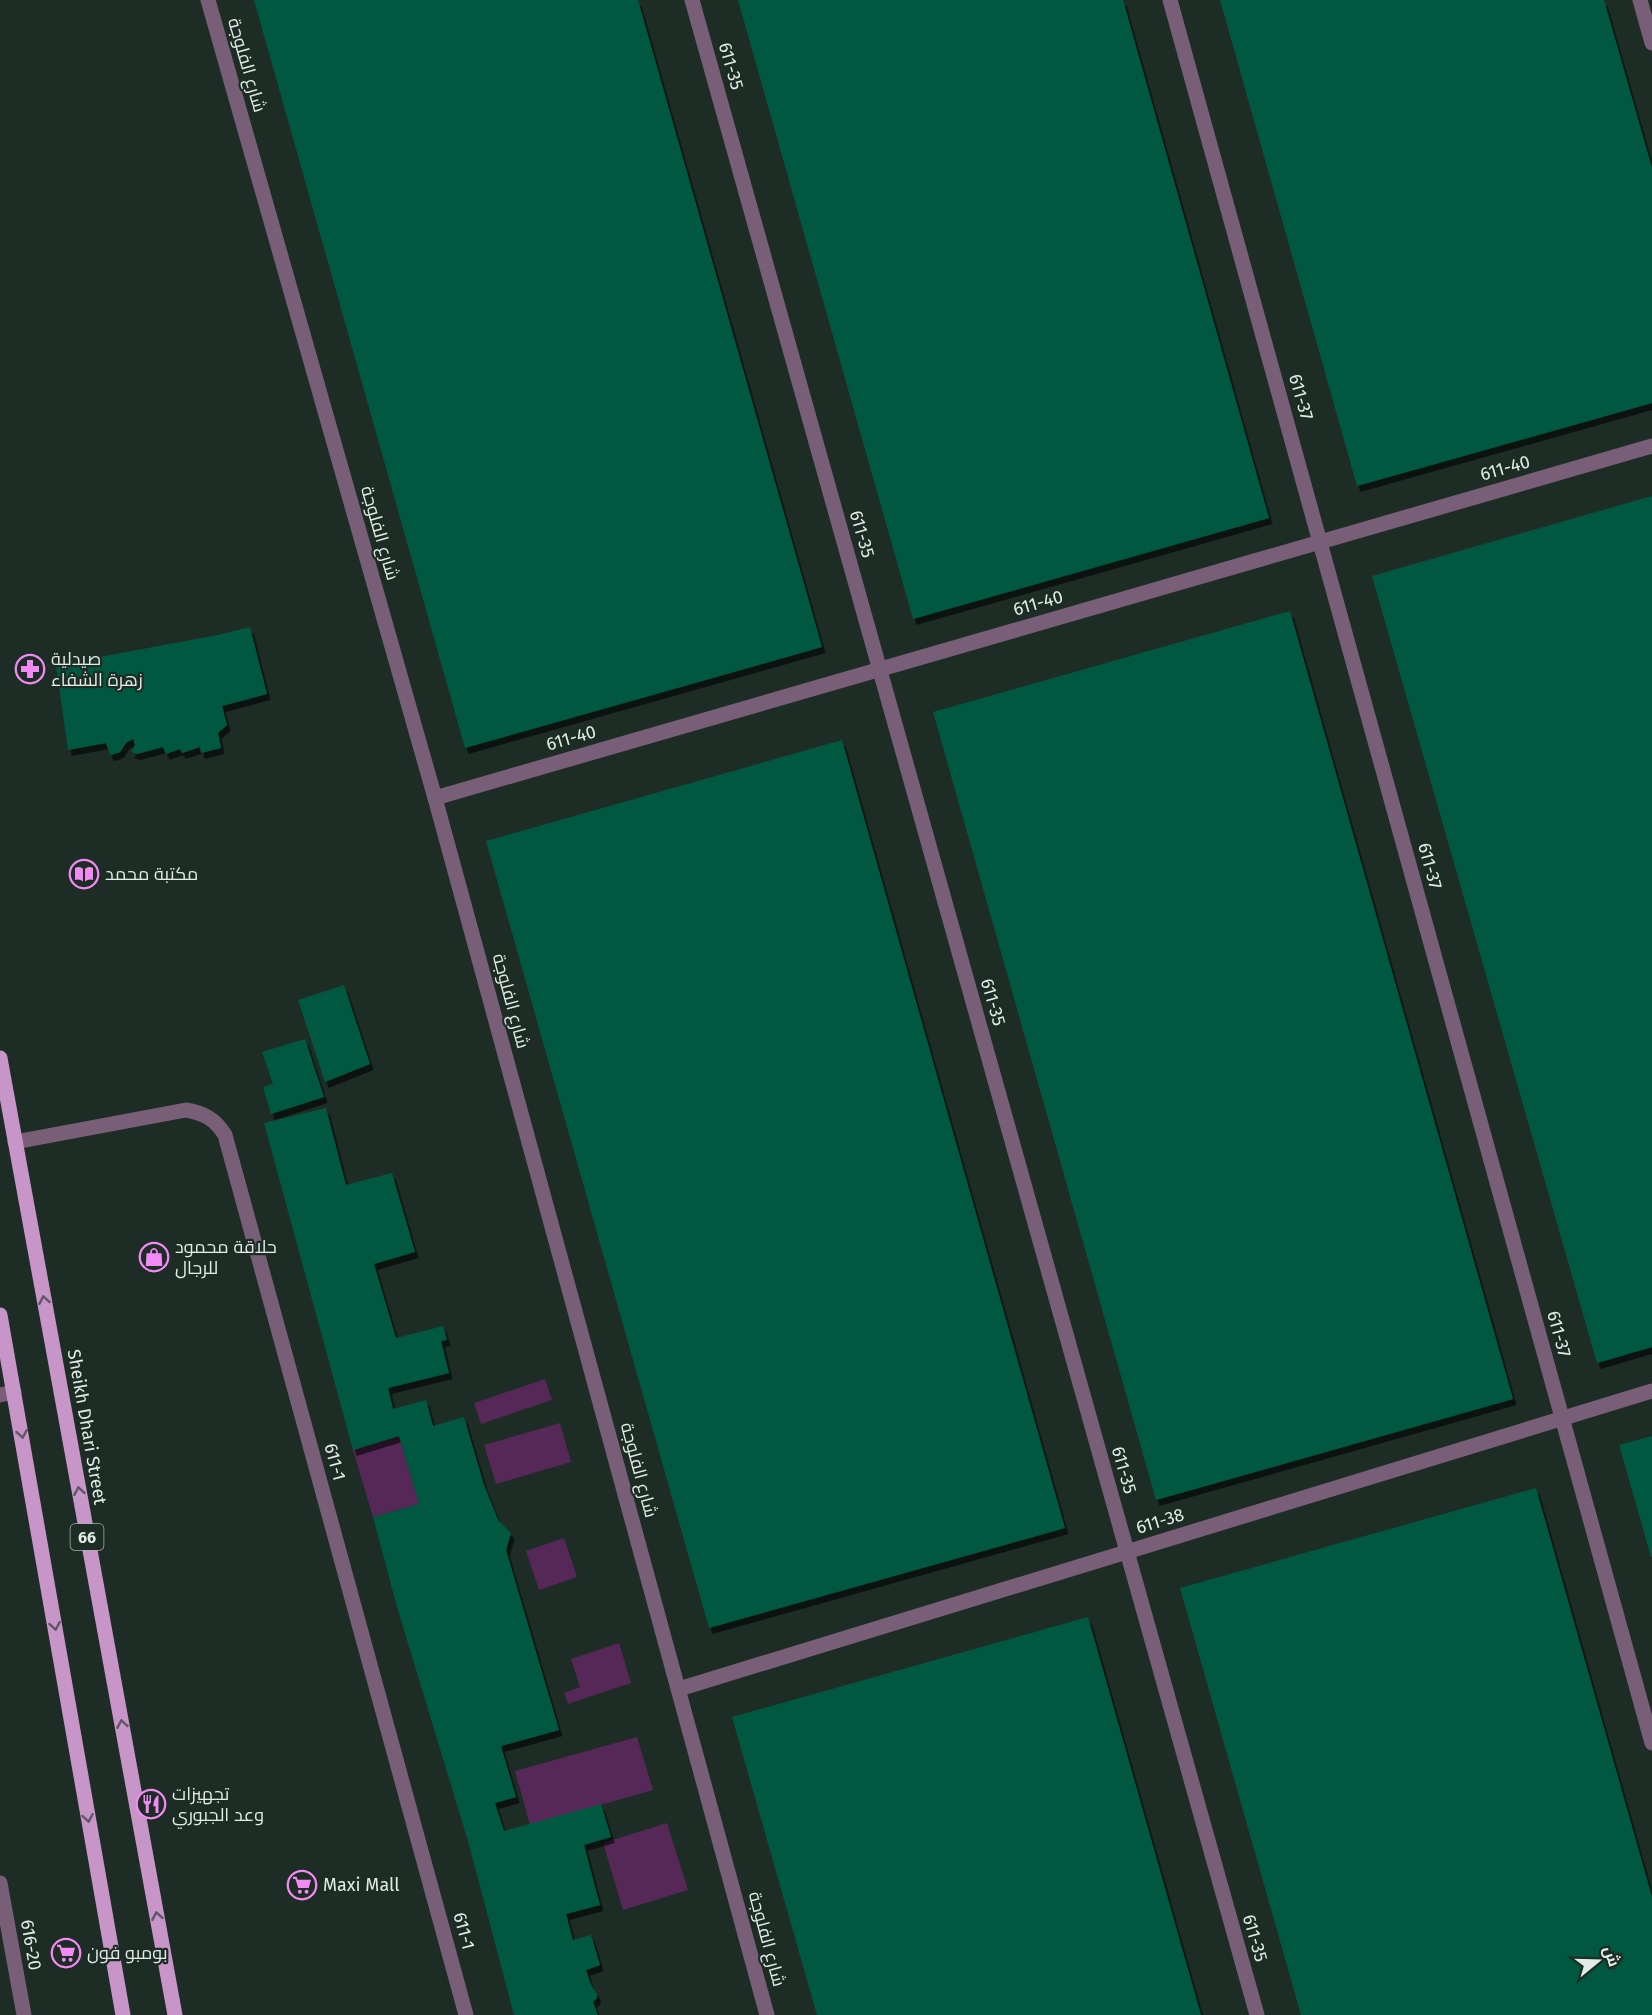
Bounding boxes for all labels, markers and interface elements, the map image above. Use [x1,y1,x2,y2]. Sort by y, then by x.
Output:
street label: شارع الفلوجة [222,15,271,115]
street label: 611-35 [714,40,748,92]
street label: 611-37 [1284,371,1318,423]
street label: 611-40 [1478,450,1532,486]
street label: شارع الفلوجة [355,483,404,583]
street label: 611-35 [845,508,879,560]
street label: 611-40 [1011,585,1065,621]
place label: صيدلية زهرة الشفاء [51,648,143,691]
pharmacy icon: صيدلية زهرة الشفاء [14,653,46,685]
street label: 611-40 [544,720,598,756]
street label: 611-37 [1413,840,1447,892]
library icon: مكتبة محمد [68,858,100,890]
place label: مكتبة محمد [105,863,198,885]
street label: شارع الفلوجة [487,951,534,1051]
street label: 611-35 [976,976,1010,1028]
place label: حلاقة محمود للرجال [175,1236,277,1279]
shop icon: حلاقة محمود للرجال [138,1241,170,1273]
one-way arrow [38,1295,51,1305]
street label: 611-37 [1542,1308,1576,1360]
street label: Sheikh Dhari Street [63,1348,112,1507]
street label: شارع الفلوجة [615,1420,662,1520]
one-way arrow [15,1429,27,1439]
street label: 611-1 [319,1441,351,1483]
street label: 611-35 [1107,1444,1141,1496]
one-way arrow [73,1487,86,1497]
street label: 611-38 [1133,1503,1187,1539]
road number: 66 [70,1524,104,1550]
one-way arrow [48,1621,61,1631]
one-way arrow [116,1720,129,1730]
place label: تجهيزات وعد الجبوري [172,1783,264,1829]
restaurant icon: تجهيزات وعد الجبوري [135,1788,167,1820]
one-way arrow [82,1814,94,1823]
supermarket icon: Maxi Mall [286,1869,318,1901]
place label: Maxi Mall [323,1874,400,1896]
street label: شارع الفلوجة [743,1889,790,1989]
street label: 611-1 [448,1910,480,1952]
one-way arrow [151,1911,164,1921]
street label: 611-35 [1238,1912,1272,1964]
street label: 616-20 [16,1918,46,1972]
north arrow [1568,1931,1628,1991]
supermarket icon: بومبو فون [50,1937,82,1969]
place label: بومبو فون [87,1942,168,1964]
text: ش [1599,1943,1624,1969]

